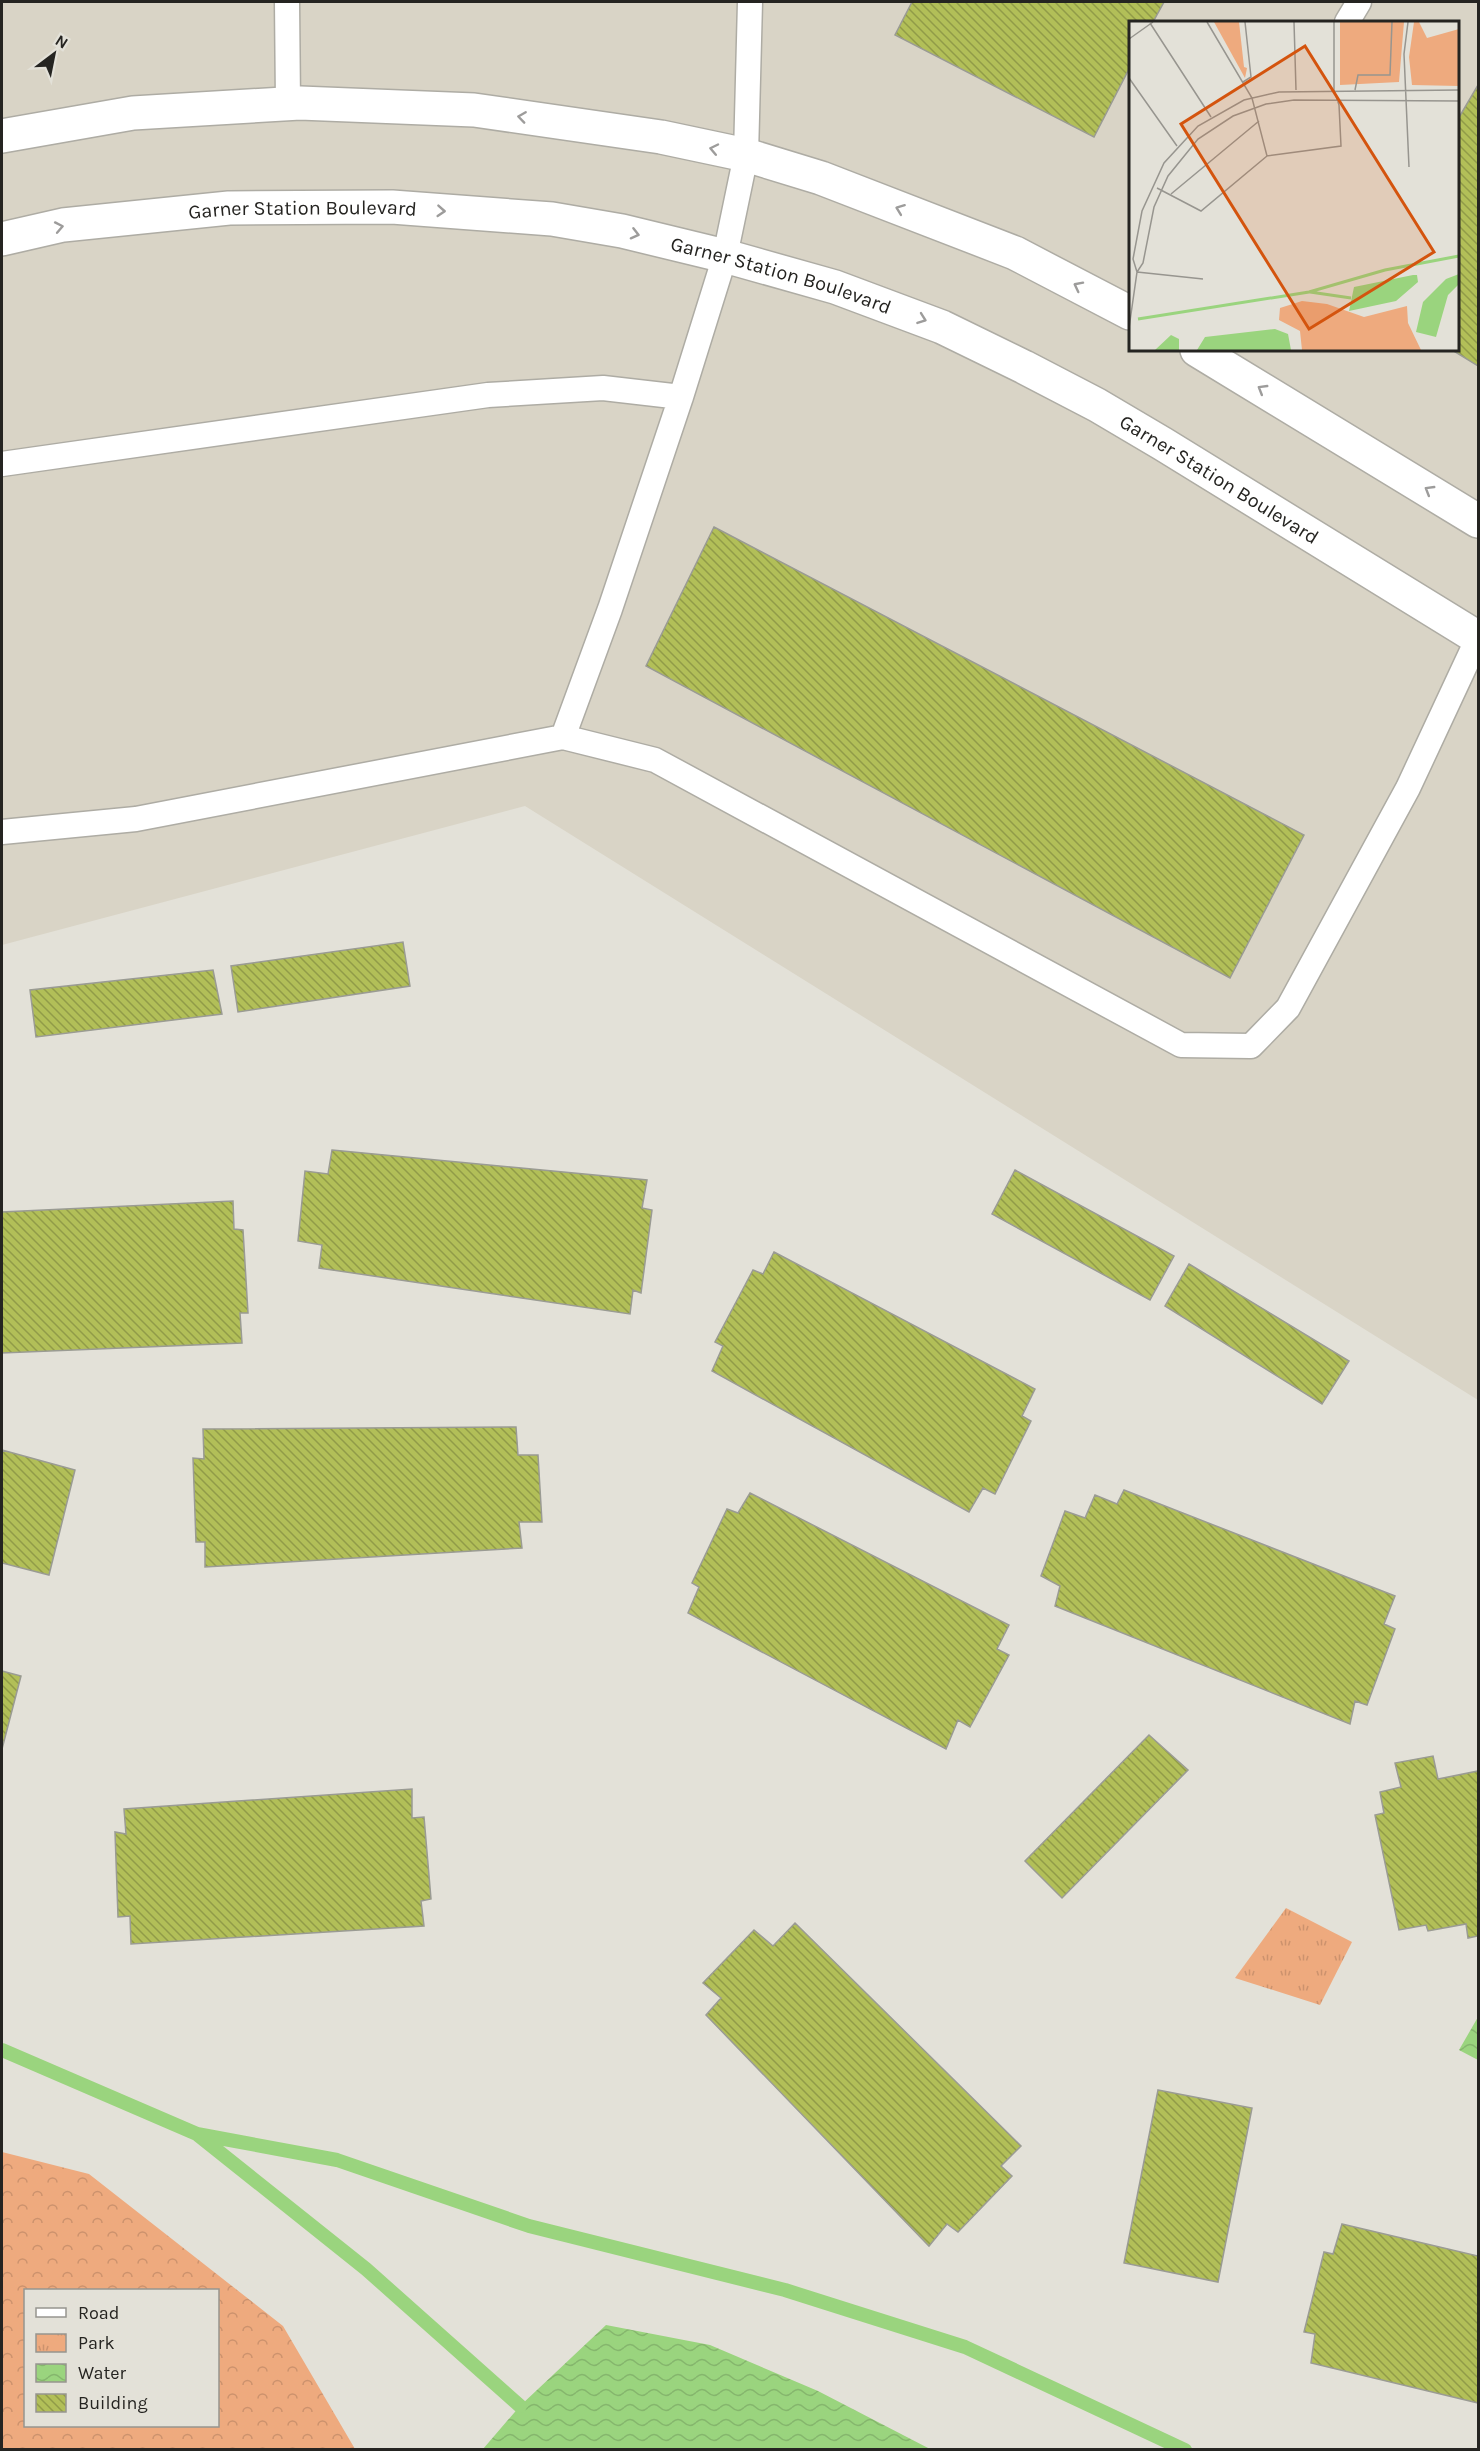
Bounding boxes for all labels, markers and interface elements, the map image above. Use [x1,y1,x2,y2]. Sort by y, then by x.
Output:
inset map [1129,21,1459,351]
north arrow [24,24,84,84]
text: N [52,31,72,53]
one-way arrow [517,112,527,124]
one-way arrow [710,143,720,156]
street label: Garner Station Boulevard [187,195,418,224]
one-way arrow [895,203,905,216]
one-way arrow [437,204,446,217]
one-way arrow [53,221,63,234]
one-way arrow [630,226,640,239]
street label: Garner Station Boulevard [668,232,895,319]
one-way arrow [1074,282,1085,293]
one-way arrow [916,312,927,325]
one-way arrow [1258,385,1268,396]
street label: Garner Station Boulevard [1116,410,1323,549]
one-way arrow [1424,487,1435,498]
legend [24,2289,219,2427]
text: Road [78,2302,119,2324]
text: Park [78,2332,115,2354]
text: Water [78,2362,126,2384]
text: Building [78,2392,148,2414]

